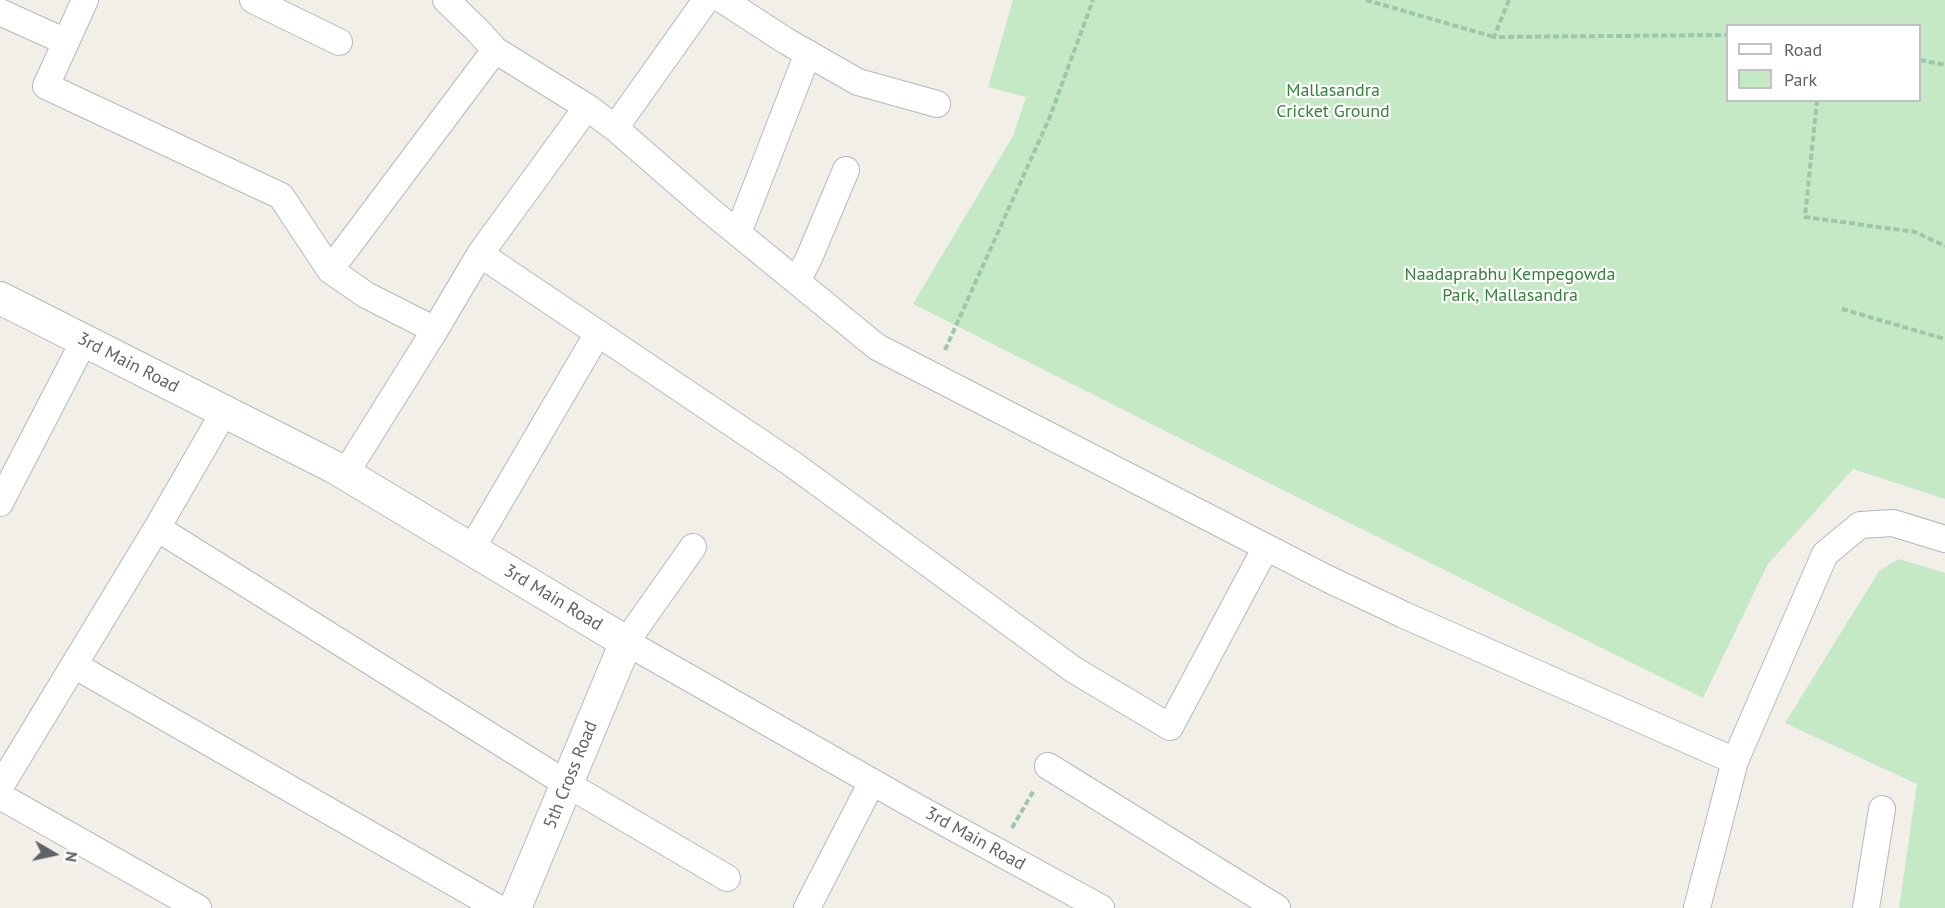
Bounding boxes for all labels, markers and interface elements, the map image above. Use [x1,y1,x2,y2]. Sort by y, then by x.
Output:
legend [1726,24,1921,102]
text: Road [1784,38,1822,61]
text: Park [1784,68,1817,91]
park label: Mallasandra Cricket Ground [1276,80,1390,122]
park label: Naadaprabhu Kempegowda Park, Mallasandra [1405,264,1615,306]
street label: 3rd Main Road [74,328,182,398]
street label: 3rd Main Road [500,560,606,636]
street label: 5th Cross Road [540,718,602,832]
street label: 3rd Main Road [921,803,1029,875]
north arrow [24,824,84,884]
text: N [61,850,82,864]

